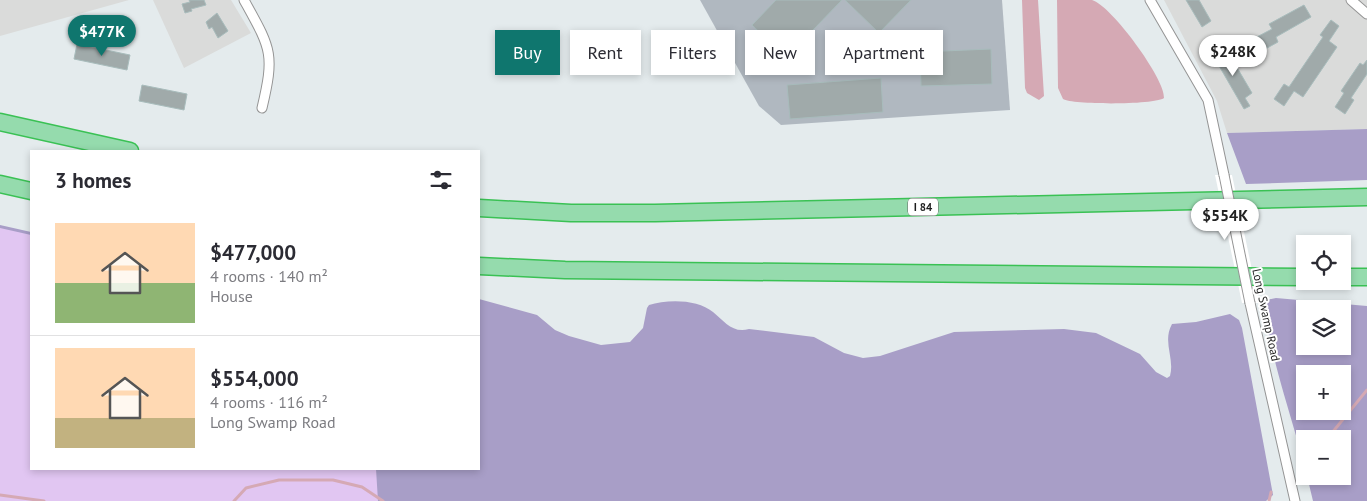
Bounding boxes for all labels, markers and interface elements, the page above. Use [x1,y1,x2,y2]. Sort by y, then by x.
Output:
pin: $477K [67,15,137,57]
text: $477K [79,21,125,41]
chip: Buy [495,30,560,75]
chip: Rent [570,30,641,75]
chip: Filters [651,30,735,75]
chip: New [745,30,815,75]
chip: Apartment [825,30,943,75]
pin: $248K [1198,34,1268,77]
text: $248K [1210,41,1256,61]
icon: filters [427,166,455,194]
text: 3 homes [55,167,131,194]
road number: I 84 [908,198,938,216]
pin: $554K [1190,198,1260,241]
text: $554K [1202,205,1248,225]
map controls [1296,235,1351,485]
button: locate [1296,235,1351,290]
text: $477,000 [210,239,296,266]
icon: home [95,243,155,303]
text: 4 rooms · 140 m² [210,266,328,286]
street label: Long Swamp Road [1249,267,1284,362]
text: House [210,286,253,306]
button: layers [1296,300,1351,355]
text: $554,000 [210,365,299,392]
button: + [1296,365,1351,420]
icon: home [95,368,155,428]
text: 4 rooms · 116 m² [210,392,328,412]
text: Long Swamp Road [210,412,336,432]
button: − [1296,430,1351,485]

